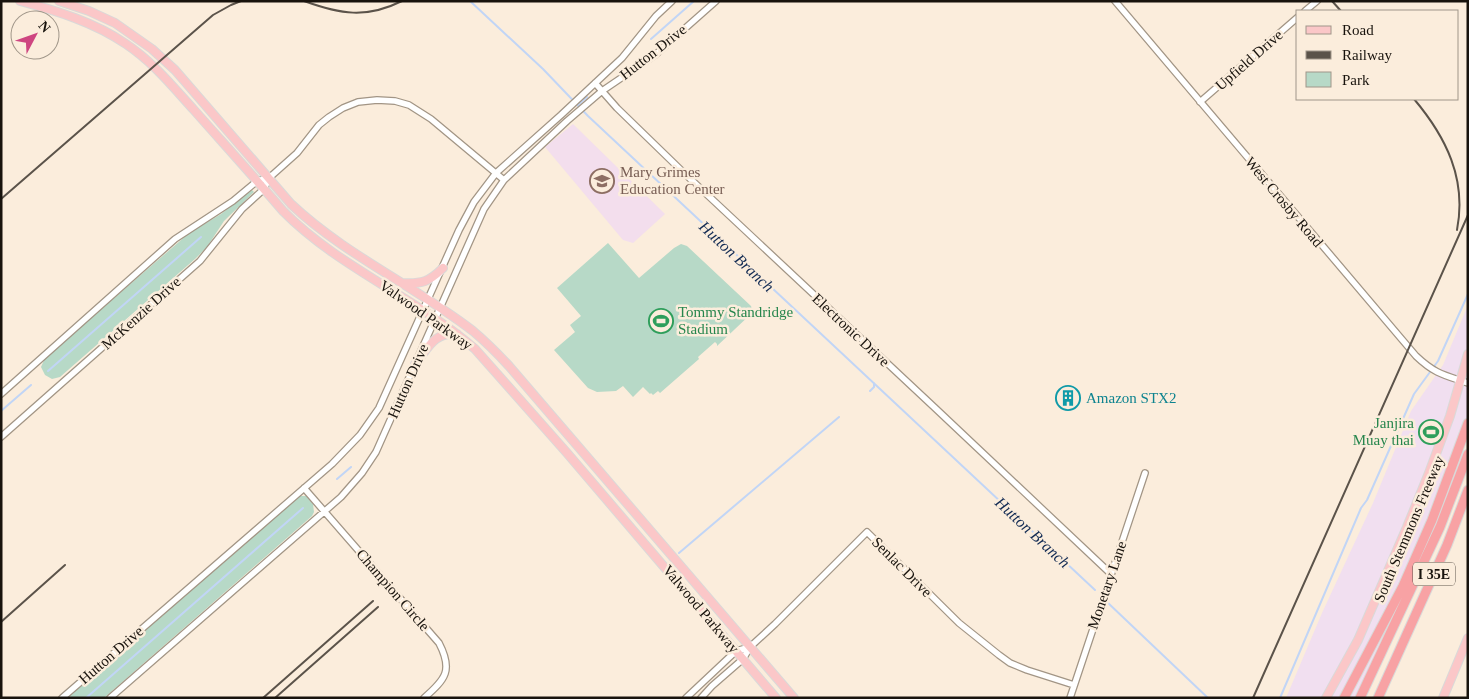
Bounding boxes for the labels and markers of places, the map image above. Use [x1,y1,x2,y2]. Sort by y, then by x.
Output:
place label: Mary Grimes Education Center [620,164,725,197]
school or university icon: Mary Grimes Education Center [589,168,615,194]
place label: Tommy Standridge Stadium [678,304,794,337]
sports icon: Tommy Standridge Stadium [648,308,674,334]
building icon: Amazon STX2 [1055,385,1081,411]
place label: Amazon STX2 [1086,390,1176,406]
place label: Janjira Muay thai [1353,415,1414,448]
sports icon: Janjira Muay thai [1418,419,1444,445]

